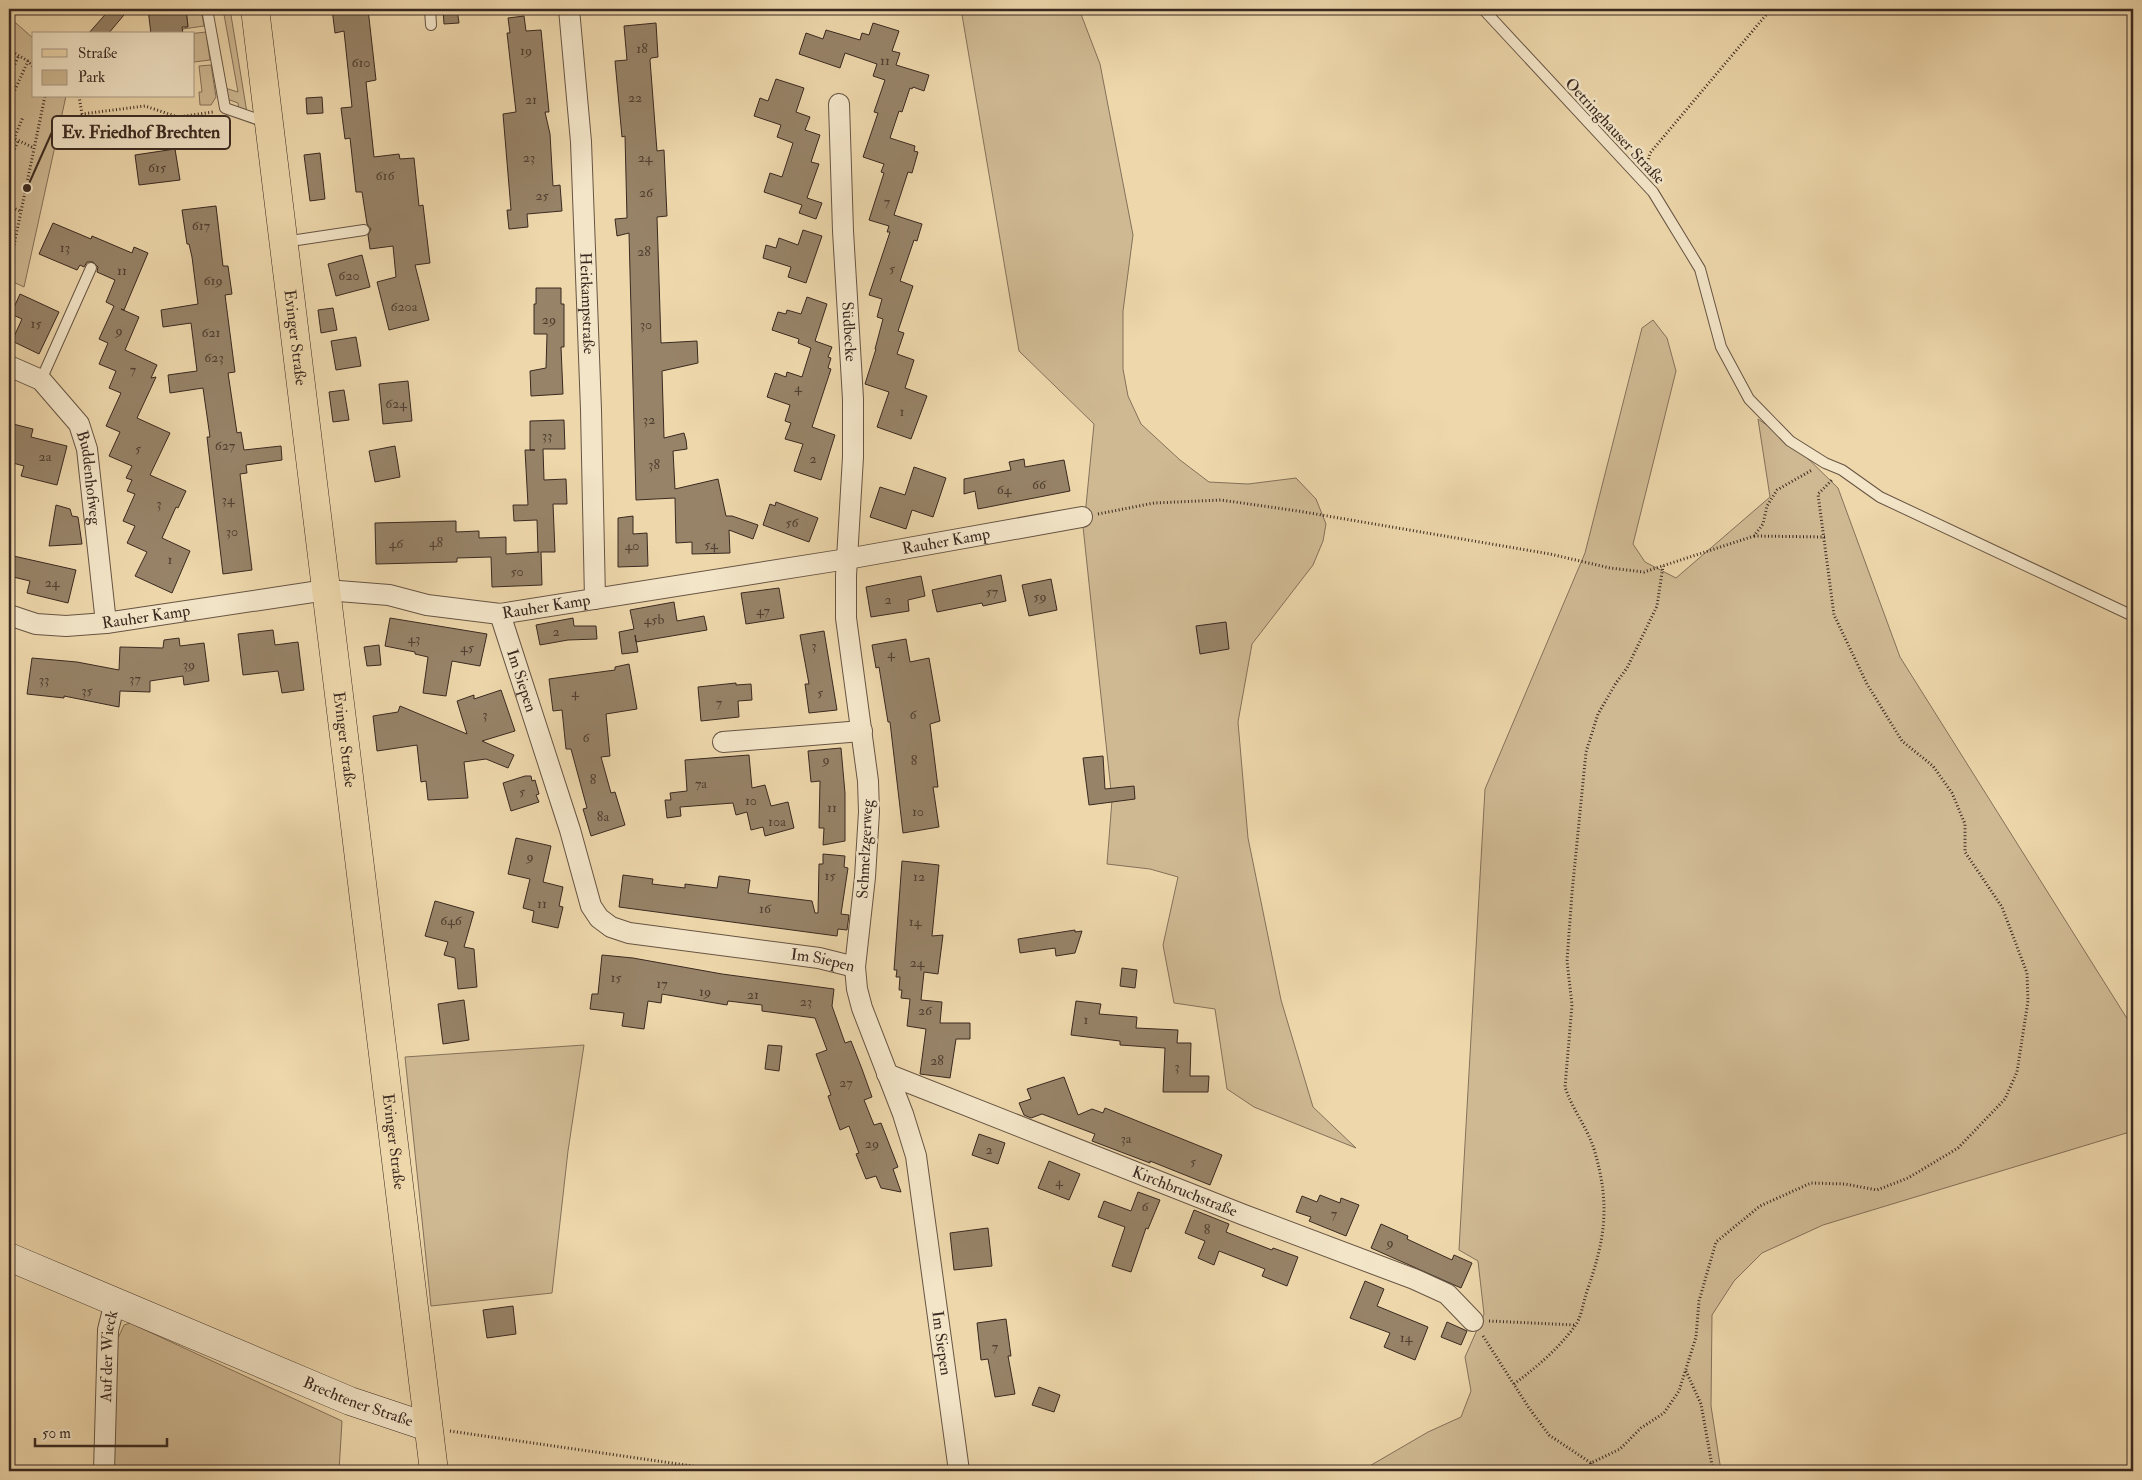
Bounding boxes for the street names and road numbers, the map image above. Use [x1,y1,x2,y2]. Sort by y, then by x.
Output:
street label: Oetringhauser Straße [1561,74,1670,188]
street label: Heitkampstraße [575,252,599,355]
street label: Evinger Straße [279,288,311,387]
street label: Südbecke [837,301,861,363]
street label: Buddenhofweg [72,428,105,527]
street label: Rauher Kamp [900,524,992,559]
street label: Rauher Kamp [501,590,592,624]
street label: Rauher Kamp [100,601,192,633]
street label: Im Siepen [502,647,541,715]
street label: Evinger Straße [329,690,360,789]
street label: Schmelzgerweg [852,798,878,899]
street label: Im Siepen [789,944,857,977]
street label: Evinger Straße [378,1092,409,1191]
street label: Kirchbruchstraße [1129,1162,1240,1221]
street label: Auf der Wieck [96,1308,123,1403]
street label: Im Siepen [927,1310,956,1377]
street label: Brechtener Straße [300,1372,416,1431]

